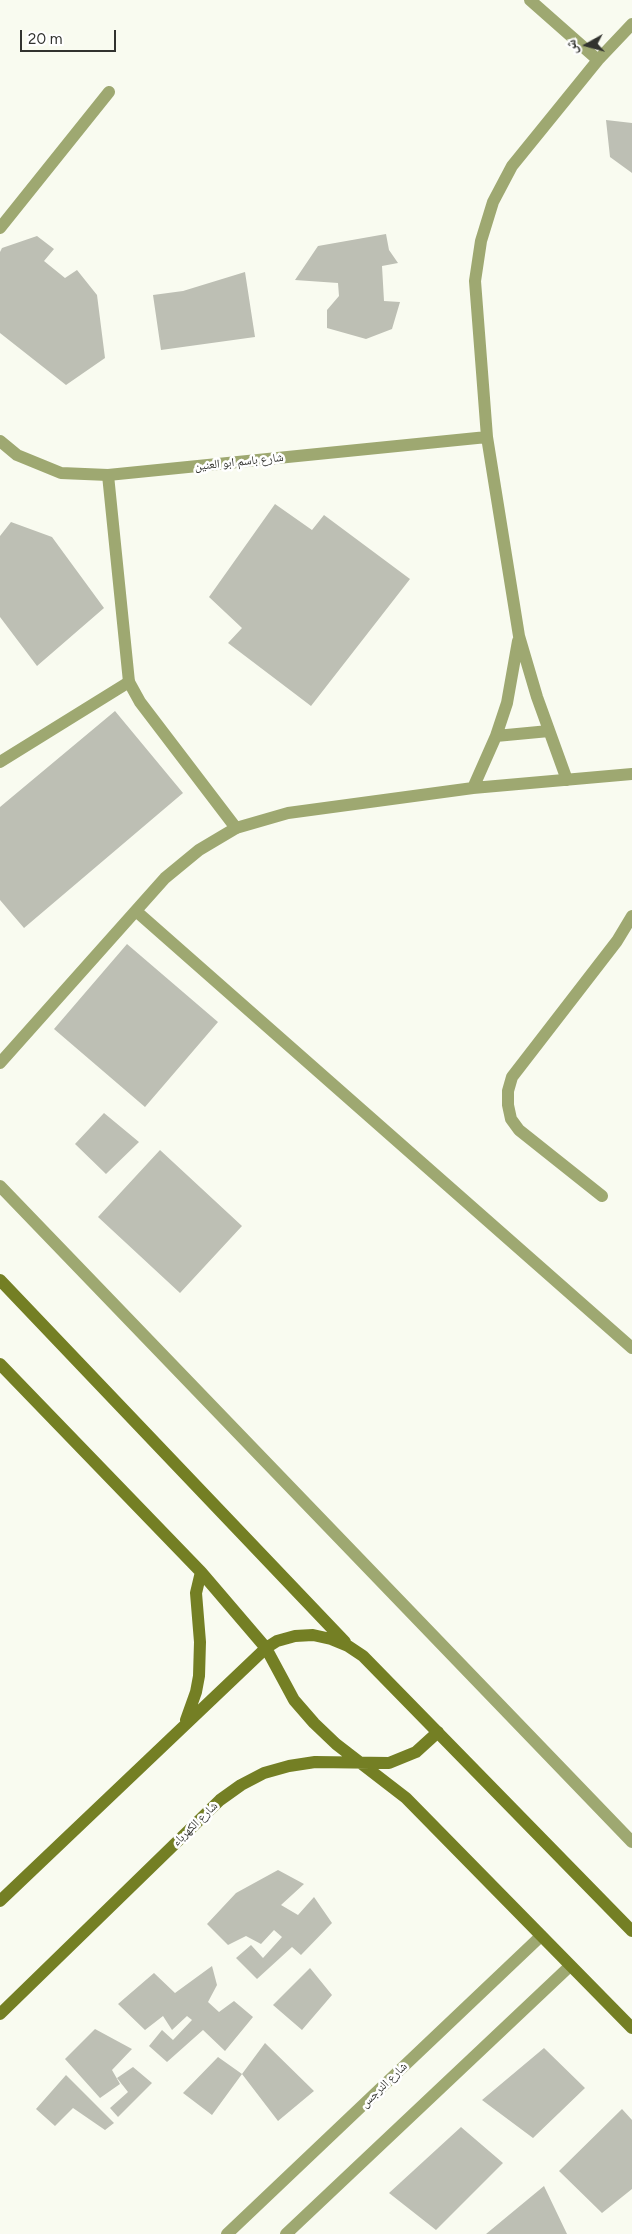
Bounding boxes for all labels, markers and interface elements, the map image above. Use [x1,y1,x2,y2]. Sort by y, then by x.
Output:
scale bar [22,20,119,52]
north arrow [562,20,612,70]
text: 20 m [28,30,62,48]
text: ش [562,38,581,55]
street label: شارع باسم ابو العنين [194,450,284,474]
street label: شارع الكهرباء [169,1799,221,1849]
street label: شارع النرجس [358,2059,410,2111]

